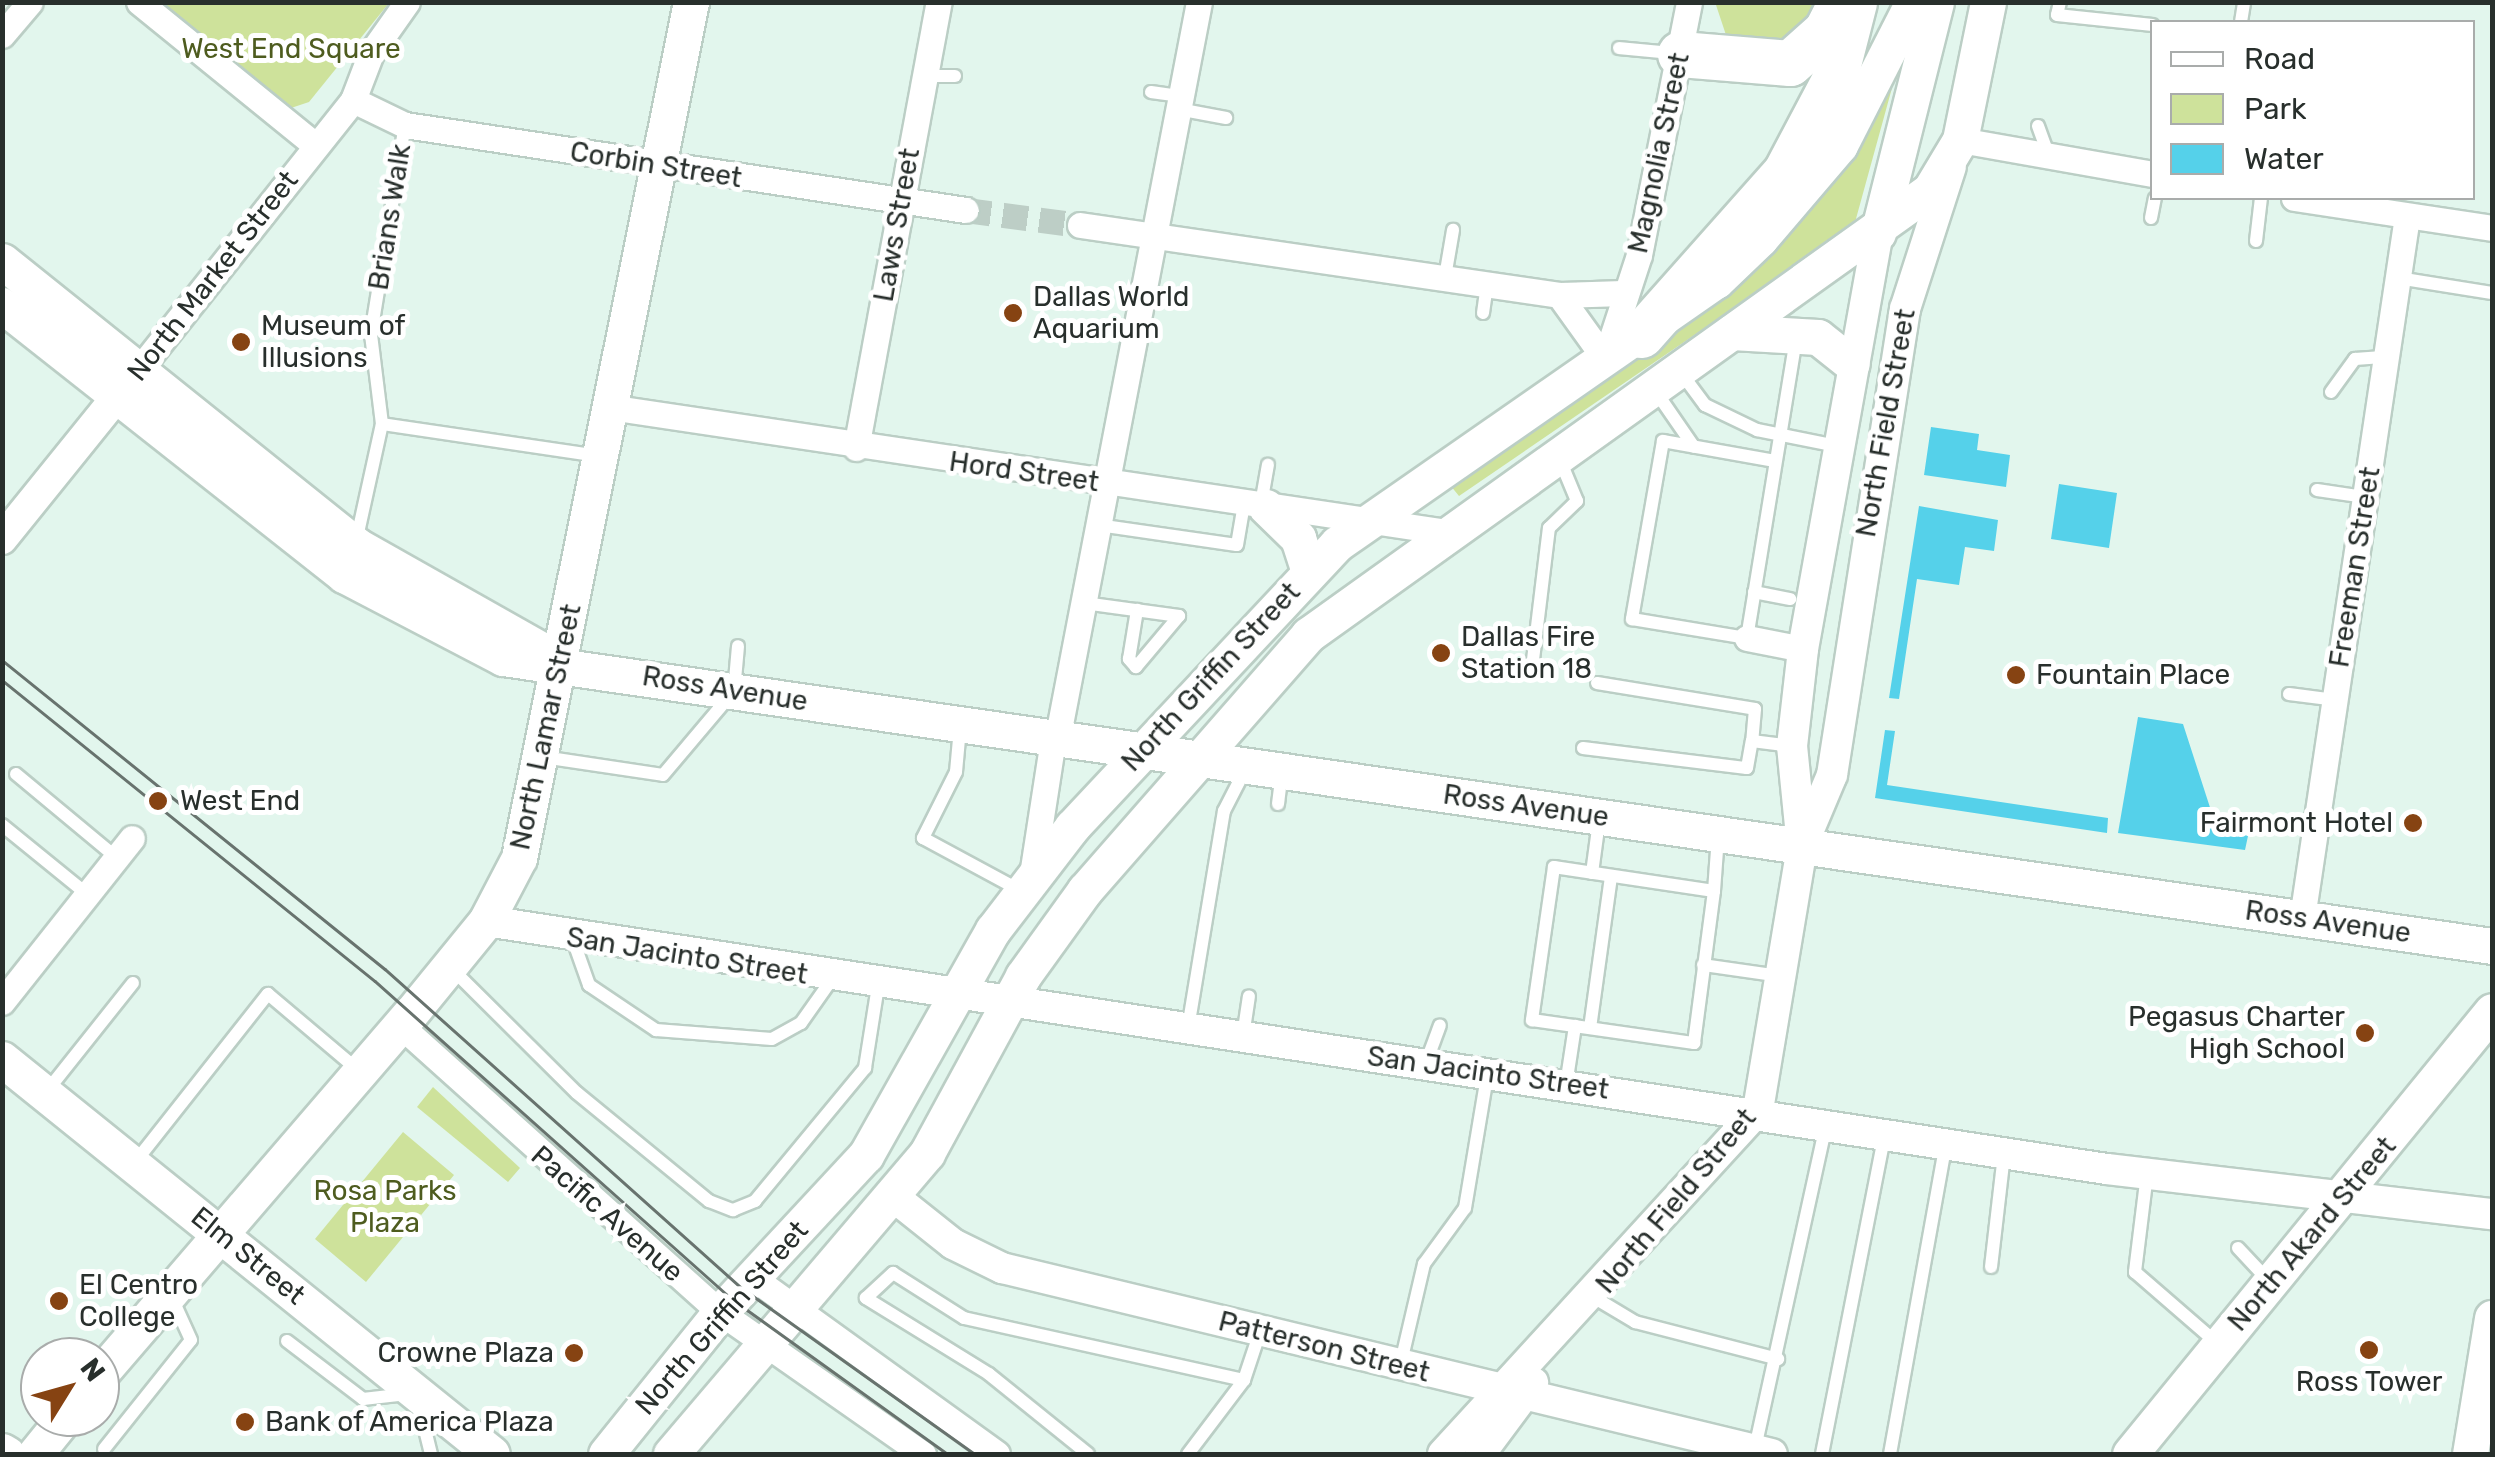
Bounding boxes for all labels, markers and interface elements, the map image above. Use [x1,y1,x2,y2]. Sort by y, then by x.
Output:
legend [2150,20,2475,200]
park label: West End Square [181,32,401,66]
text: Road [2244,41,2315,77]
street label: Magnolia Street [1621,50,1697,256]
text: Park [2244,91,2306,127]
street label: Corbin Street [568,135,744,195]
street label: Brians Walk [362,141,418,293]
text: Water [2244,141,2324,177]
street label: Laws Street [867,146,927,304]
street label: North Market Street [121,164,305,388]
place label: Dallas World Aquarium [1033,280,1190,346]
marker: Dallas World Aquarium [1002,302,1024,324]
street label: North Field Street [1849,306,1923,540]
place label: Museum of Illusions [261,309,405,375]
marker: Museum of Illusions [230,331,252,353]
street label: Hord Street [947,445,1101,499]
street label: Freeman Street [2323,464,2387,670]
street label: North Griffin Street [1115,575,1307,779]
street label: North Lamar Street [503,601,589,853]
place label: Dallas Fire Station 18 [1461,620,1595,686]
marker: Dallas Fire Station 18 [1430,642,1452,664]
place label: Fountain Place [2036,658,2230,692]
street label: Ross Avenue [640,659,810,719]
marker: Fountain Place [2005,664,2027,686]
street label: Ross Avenue [1441,778,1611,834]
place label: West End [180,784,300,818]
marker: West End [145,788,171,814]
place label: Fairmont Hotel [2200,806,2393,840]
marker: Fairmont Hotel [2402,812,2424,834]
street label: Ross Avenue [2243,894,2413,950]
street label: San Jacinto Street [564,920,810,992]
place label: Pegasus Charter High School [2128,1000,2345,1066]
marker: Pegasus Charter High School [2354,1022,2376,1044]
street label: San Jacinto Street [1365,1039,1611,1107]
street label: North Field Street [1589,1102,1763,1300]
street label: North Akard Street [2221,1130,2403,1338]
street label: Pacific Avenue [524,1139,690,1289]
park label: Rosa Parks Plaza [313,1174,457,1240]
street label: Elm Street [184,1200,312,1312]
street label: North Griffin Street [629,1214,815,1422]
place label: El Centro College [79,1268,198,1334]
marker: El Centro College [48,1290,70,1312]
street label: Patterson Street [1215,1305,1433,1389]
place label: Crowne Plaza [377,1336,554,1370]
north arrow [20,1337,120,1437]
marker: Ross Tower [2358,1339,2380,1361]
marker: Crowne Plaza [563,1342,585,1364]
text: N [74,1352,112,1388]
place label: Ross Tower [2295,1365,2443,1399]
place label: Bank of America Plaza [265,1405,555,1439]
marker: Bank of America Plaza [234,1411,256,1433]

